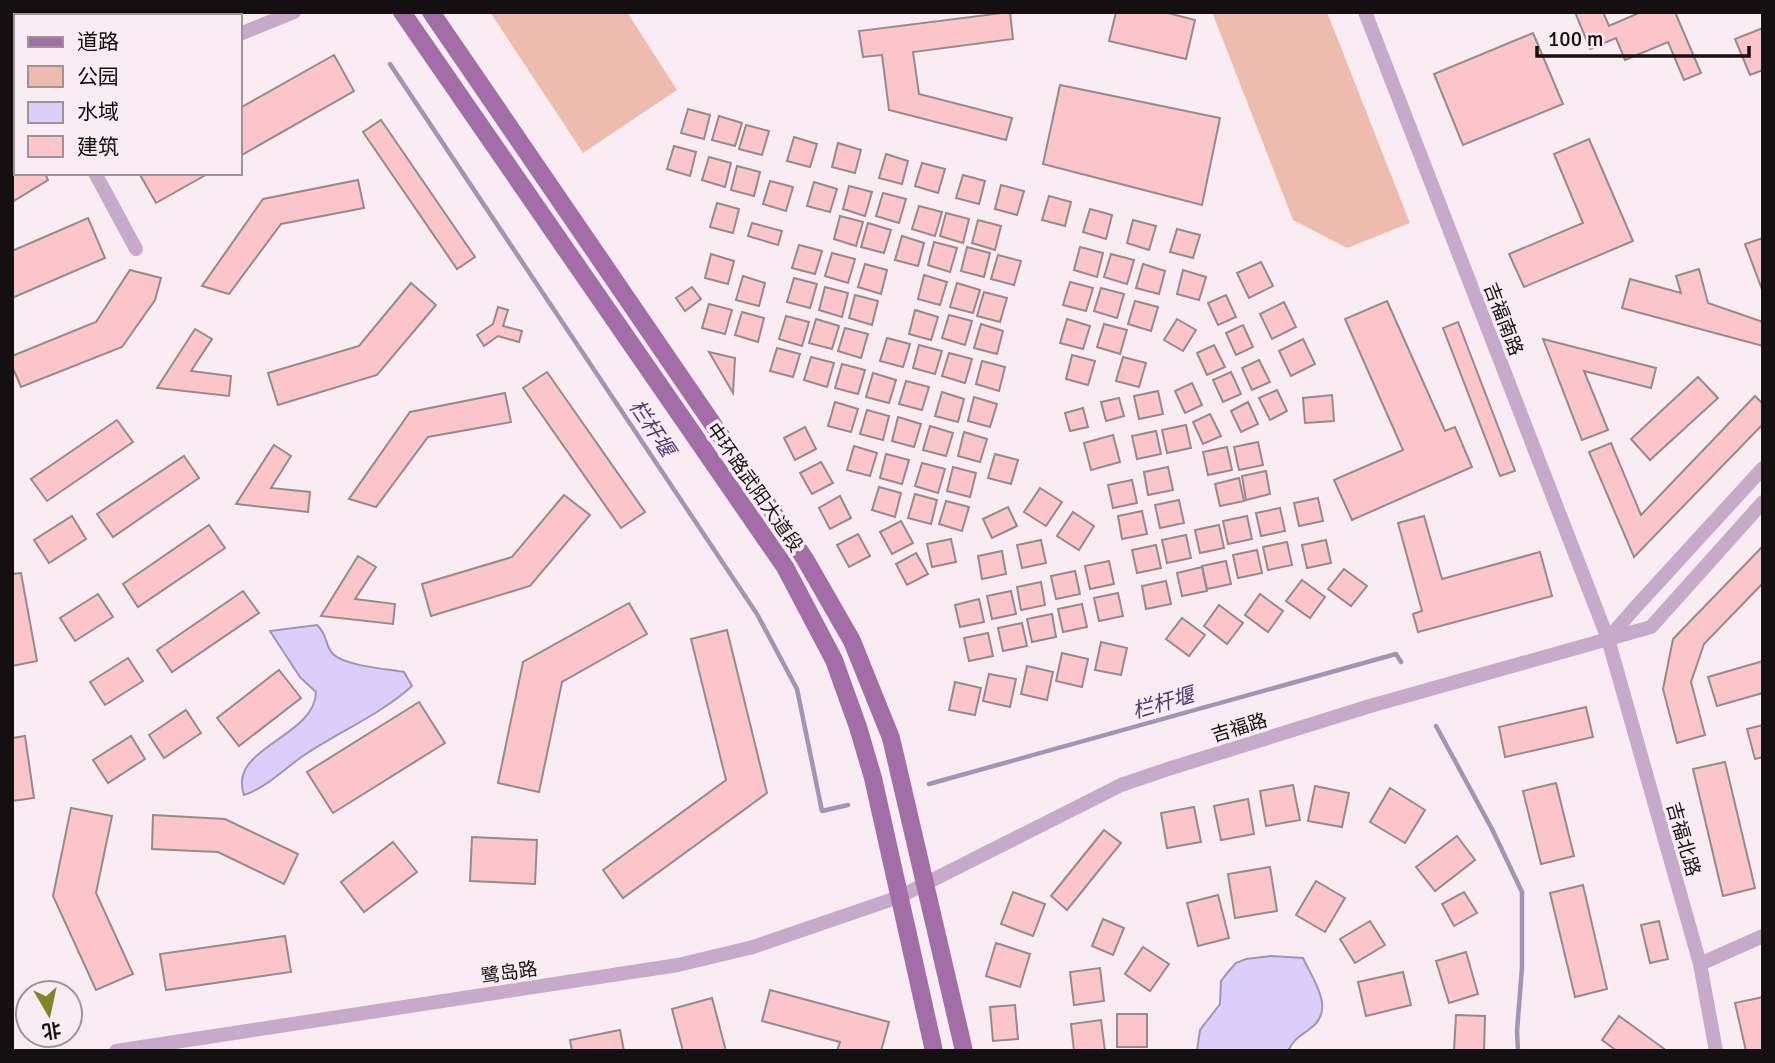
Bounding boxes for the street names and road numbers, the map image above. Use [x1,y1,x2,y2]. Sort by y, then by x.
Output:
street label: 吉福南路 [1478,280,1528,359]
street label: 中环路武阳大道段 [701,418,808,557]
street label: 吉福路 [1209,708,1270,748]
street label: 吉福北路 [1661,799,1705,879]
street label: 鹭岛路 [479,957,539,989]

